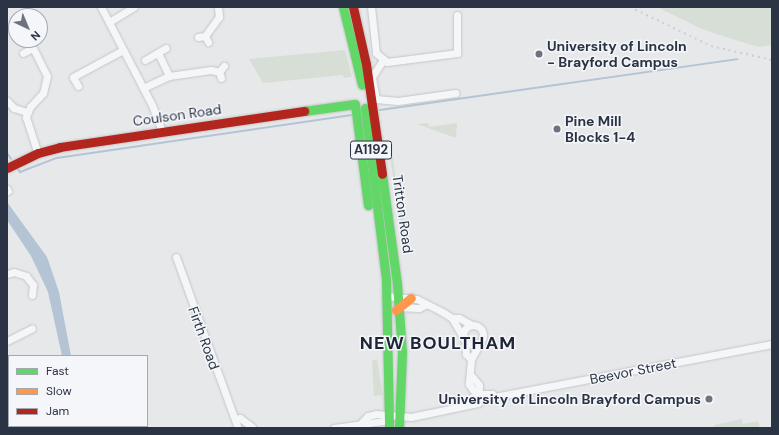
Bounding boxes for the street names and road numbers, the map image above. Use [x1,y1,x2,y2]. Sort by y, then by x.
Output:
street label: Coulson Road [132,100,222,130]
road number: A1192 [350,139,392,161]
street label: Tritton Road [389,174,417,254]
street label: Firth Road [185,304,223,372]
street label: Beevor Street [588,354,678,388]

